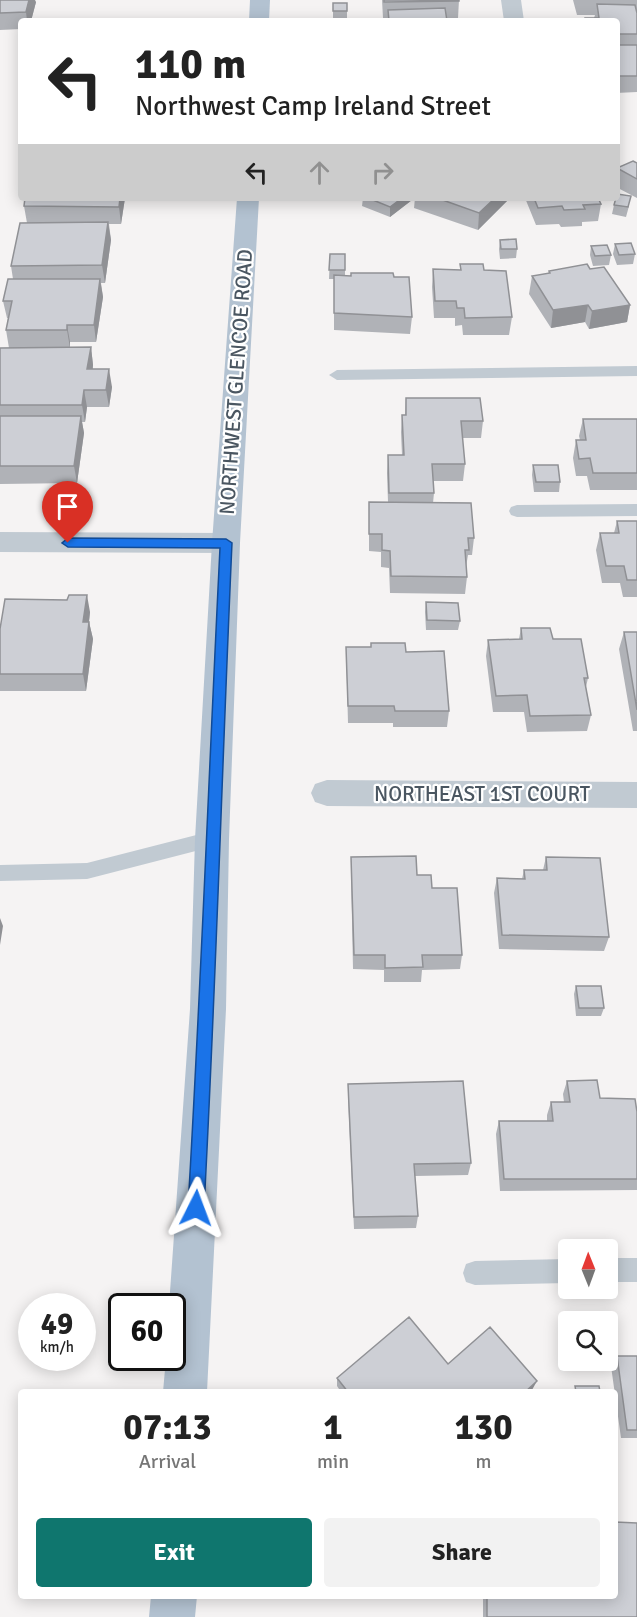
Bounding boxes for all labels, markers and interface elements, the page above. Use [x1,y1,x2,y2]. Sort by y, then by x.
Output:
text: 110 m [135,39,246,90]
icon: left [36,42,114,120]
text: Northwest Camp Ireland Street [135,90,491,123]
icon: left [240,156,273,189]
icon: ahead [303,156,336,189]
icon: right [366,156,399,189]
street label: NORTHWEST GLENCOE ROAD [214,248,258,516]
pin [42,481,93,543]
icon: arrive [51,490,84,523]
street label: NORTHEAST 1ST COURT [374,781,591,807]
position arrow [164,1176,228,1240]
north arrow [558,1239,618,1299]
map controls [558,1239,618,1371]
speed limit sign: 60 [108,1293,186,1371]
text: 49 [41,1306,73,1343]
button: search [558,1311,618,1371]
text: km/h [40,1338,74,1356]
text: 07:13 [123,1405,212,1450]
text: 1 [323,1405,343,1450]
text: 130 [454,1405,513,1450]
text: Arrival [139,1449,196,1474]
text: min [317,1449,349,1474]
text: m [476,1449,492,1474]
button: Exit [36,1518,312,1587]
button: Share [324,1518,600,1587]

